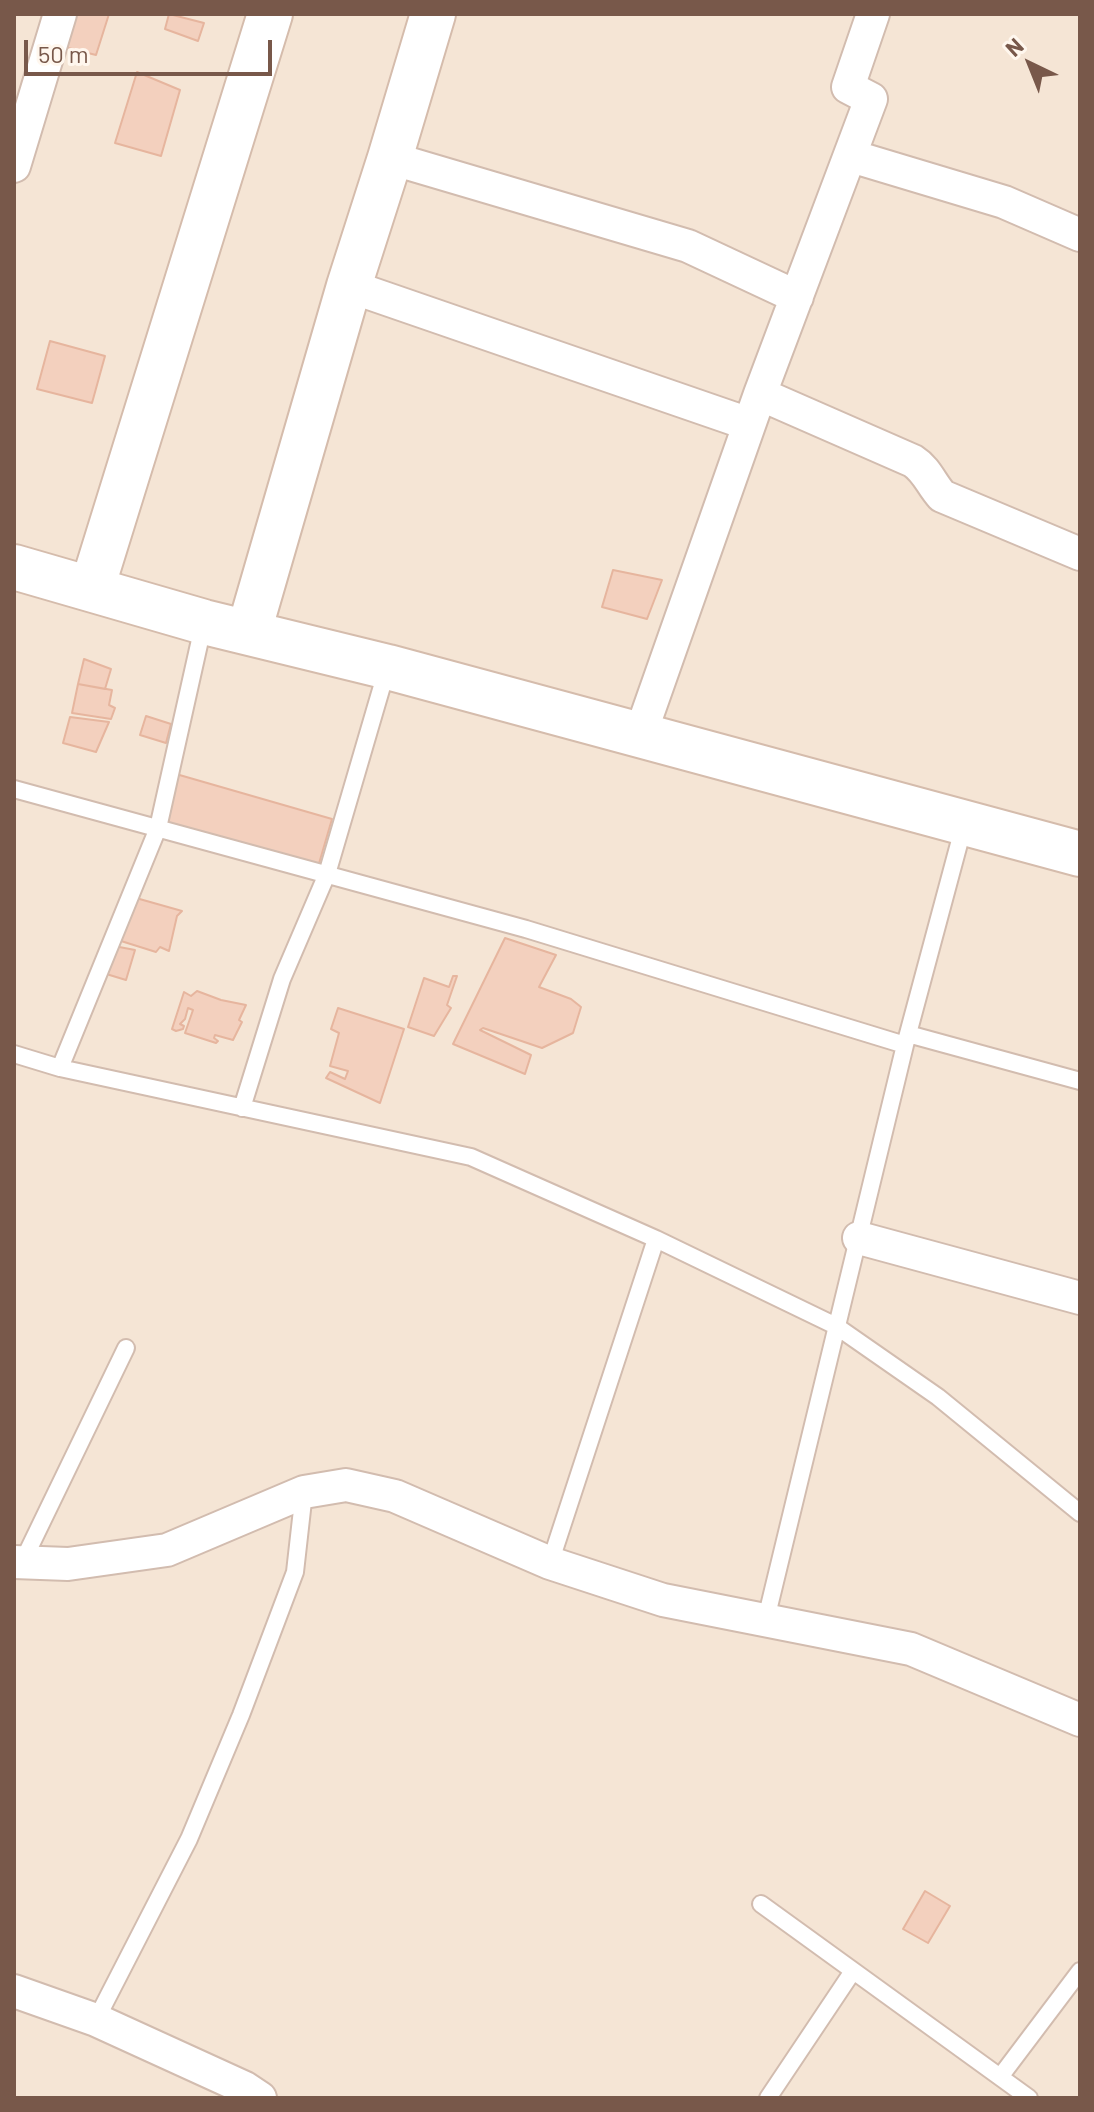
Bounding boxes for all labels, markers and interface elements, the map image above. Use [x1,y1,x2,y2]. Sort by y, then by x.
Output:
scale bar [28,24,276,74]
north arrow [990,24,1070,104]
text: N [999,32,1028,61]
text: 50 m [38,39,89,68]

